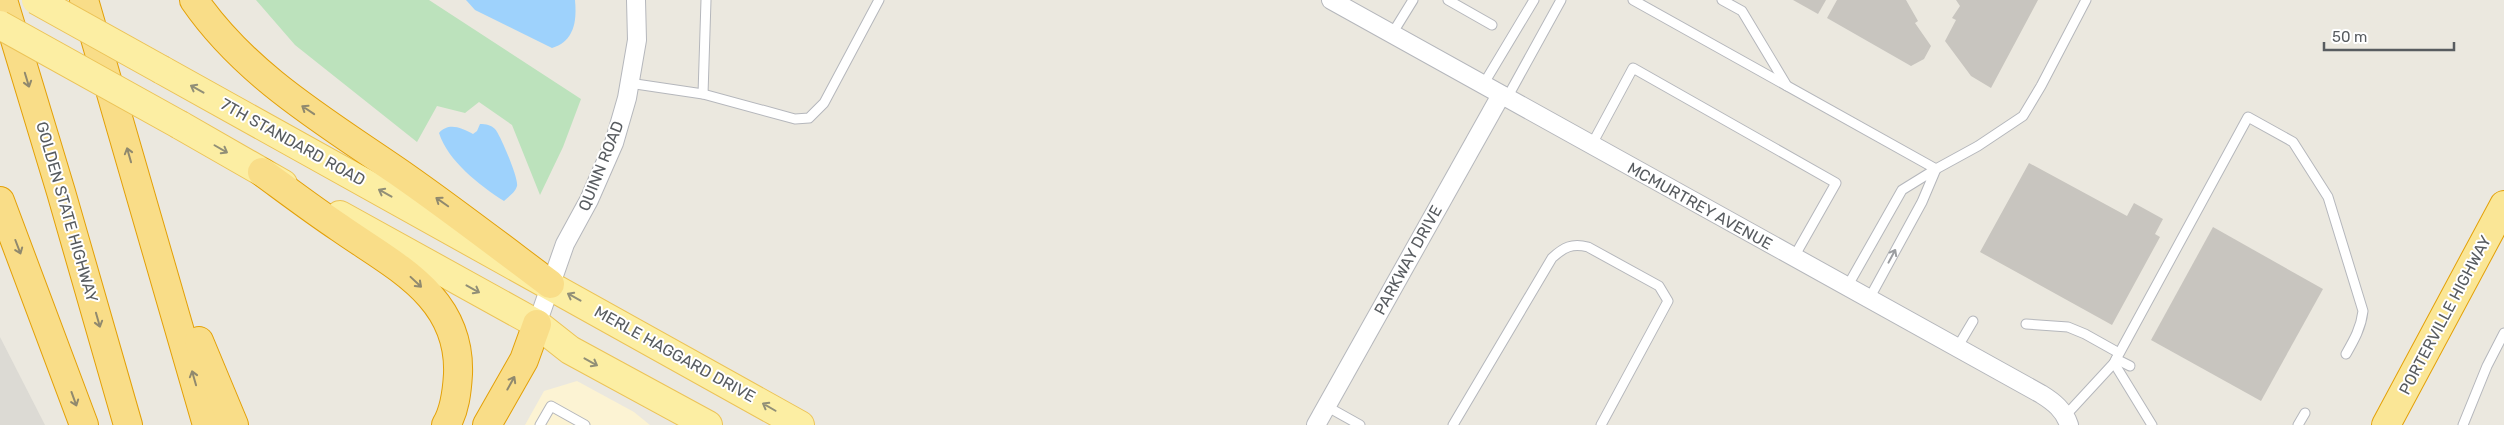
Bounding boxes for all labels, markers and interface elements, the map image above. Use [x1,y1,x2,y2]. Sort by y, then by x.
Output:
scale bar [2324,20,2454,52]
text: 50 m [2332,28,2367,46]
one-way arrow [23,72,33,88]
one-way arrow [190,84,205,93]
street label: 7TH STANDARD ROAD [217,94,369,190]
one-way arrow [301,105,315,115]
street label: QUINN ROAD [574,118,628,214]
street label: GOLDEN STATE HIGHWAY [32,119,102,305]
one-way arrow [214,144,228,154]
one-way arrow [123,147,133,163]
street label: MCMURTREY AVENUE [1624,158,1776,254]
one-way arrow [378,188,393,197]
one-way arrow [435,197,449,207]
street label: PARKWAY DRIVE [1370,202,1446,318]
street label: PORTERVILLE HIGHWAY [2395,232,2495,398]
one-way arrow [14,238,23,254]
one-way arrow [1887,249,1897,264]
one-way arrow [410,276,422,288]
one-way arrow [466,284,481,294]
one-way arrow [566,292,581,302]
street label: MERLE HAGGARD DRIVE [591,302,759,406]
one-way arrow [94,311,104,327]
one-way arrow [584,357,598,367]
one-way arrow [188,371,198,387]
one-way arrow [506,375,516,390]
one-way arrow [70,391,79,406]
one-way arrow [762,402,776,412]

